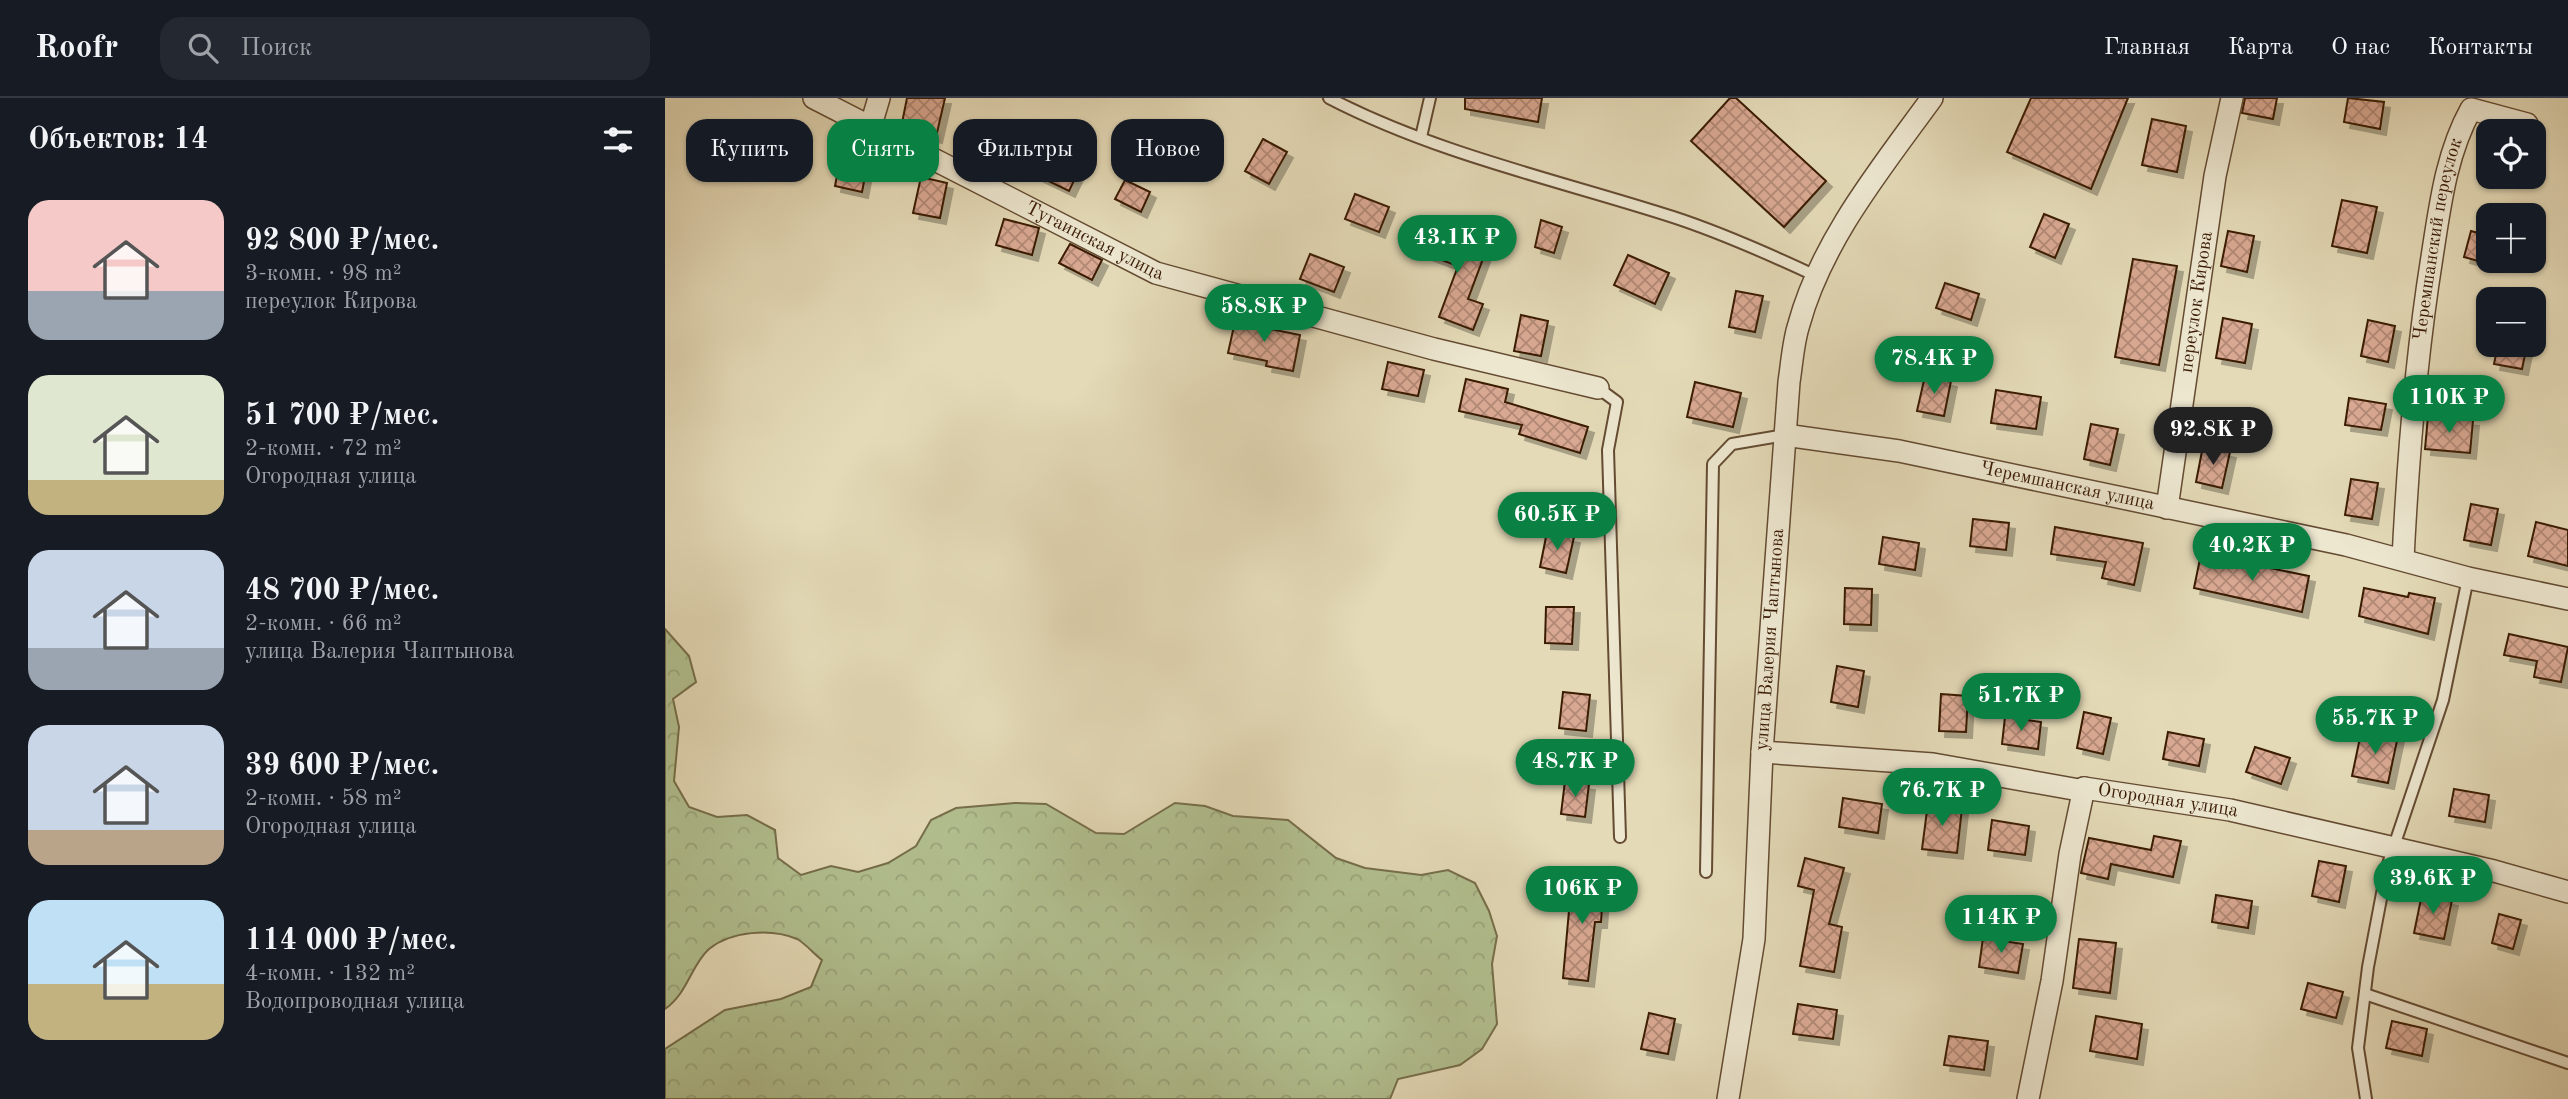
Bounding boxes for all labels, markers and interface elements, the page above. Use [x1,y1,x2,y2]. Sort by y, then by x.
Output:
search box [160,17,650,80]
icon: search [184,29,222,67]
text: Roofr [35,32,118,65]
text: Поиск [240,35,312,61]
text: Главная [2104,36,2190,60]
text: Карта [2228,36,2293,60]
text: О нас [2331,36,2390,60]
text: Контакты [2428,36,2533,60]
chip: Купить [686,119,813,182]
chip: Снять [827,119,939,182]
chip: Фильтры [953,119,1097,182]
chip: Новое [1111,119,1224,182]
map controls [2476,119,2546,357]
button: locate [2476,119,2546,189]
icon: filters [599,121,637,159]
text: Объектов: 14 [28,125,208,155]
street label: Черемшанский переулок [2411,135,2466,342]
street label: Тугаинская улица [1022,198,1166,284]
button: + [2476,203,2546,273]
pin: 43.1K ₽ [1392,216,1522,275]
text: 92 800 ₽/мес. [245,226,439,256]
text: 43.1K ₽ [1414,226,1500,249]
icon: home [84,228,168,312]
street label: переулок Кирова [2177,230,2216,374]
text: 3-комн. · 98 m² [245,262,402,285]
pin: 58.8K ₽ [1199,285,1329,344]
button: − [2476,287,2546,357]
text: переулок Кирова [245,290,417,313]
text: 58.8K ₽ [1221,295,1307,318]
pin: 78.4K ₽ [1869,336,1999,396]
text: 78.4K ₽ [1891,347,1977,370]
pin: 110K ₽ [2392,376,2506,435]
text: 110K ₽ [2409,386,2489,409]
text: 51 700 ₽/мес. [245,401,439,431]
icon: home [84,403,168,487]
pin: 92.8K ₽ [2148,408,2278,467]
text: 92.8K ₽ [2170,418,2256,441]
text: 2-комн. · 72 m² [245,437,402,460]
street label: Черемшанская улица [1978,459,2157,514]
text: Огородная улица [245,465,417,488]
pin: 60.5K ₽ [1492,492,1622,552]
text: 60.5K ₽ [1514,503,1600,526]
pin: 40.2K ₽ [2187,524,2317,583]
street label: улица Валерия Чаптынова [1753,527,1788,751]
text: 40.2K ₽ [2209,534,2295,557]
text: 48 700 ₽/мес. [245,576,439,606]
icon: home [84,578,168,662]
text: 2-комн. · 66 m² [245,612,402,635]
text: улица Валерия Чаптынова [245,640,514,663]
pin: 51.7K ₽ [1956,674,2086,733]
text: 51.7K ₽ [1978,684,2064,707]
pin: 55.7K ₽ [2310,696,2440,756]
text: 55.7K ₽ [2332,707,2418,730]
pin: 48.7K ₽ [1510,740,1640,799]
text: 48.7K ₽ [1532,750,1618,773]
text: 39 600 ₽/мес. [245,751,439,781]
icon: home [84,753,168,837]
pin: 76.7K ₽ [1877,768,2007,828]
text: 76.7K ₽ [1899,779,1985,802]
street label: Огородная улица [2096,781,2241,821]
text: 2-комн. · 58 m² [245,787,402,810]
text: Огородная улица [245,815,417,838]
pin: 39.6K ₽ [2368,856,2498,916]
pin: 106K ₽ [1525,866,1639,926]
text: 39.6K ₽ [2390,867,2476,890]
text: 106K ₽ [1542,877,1622,900]
pin: 114K ₽ [1944,896,2058,955]
text: 114K ₽ [1961,906,2041,929]
text: 114 000 ₽/мес. [245,926,457,956]
icon: home [84,928,168,1012]
text: 4-комн. · 132 m² [245,962,415,985]
text: Водопроводная улица [245,990,465,1013]

